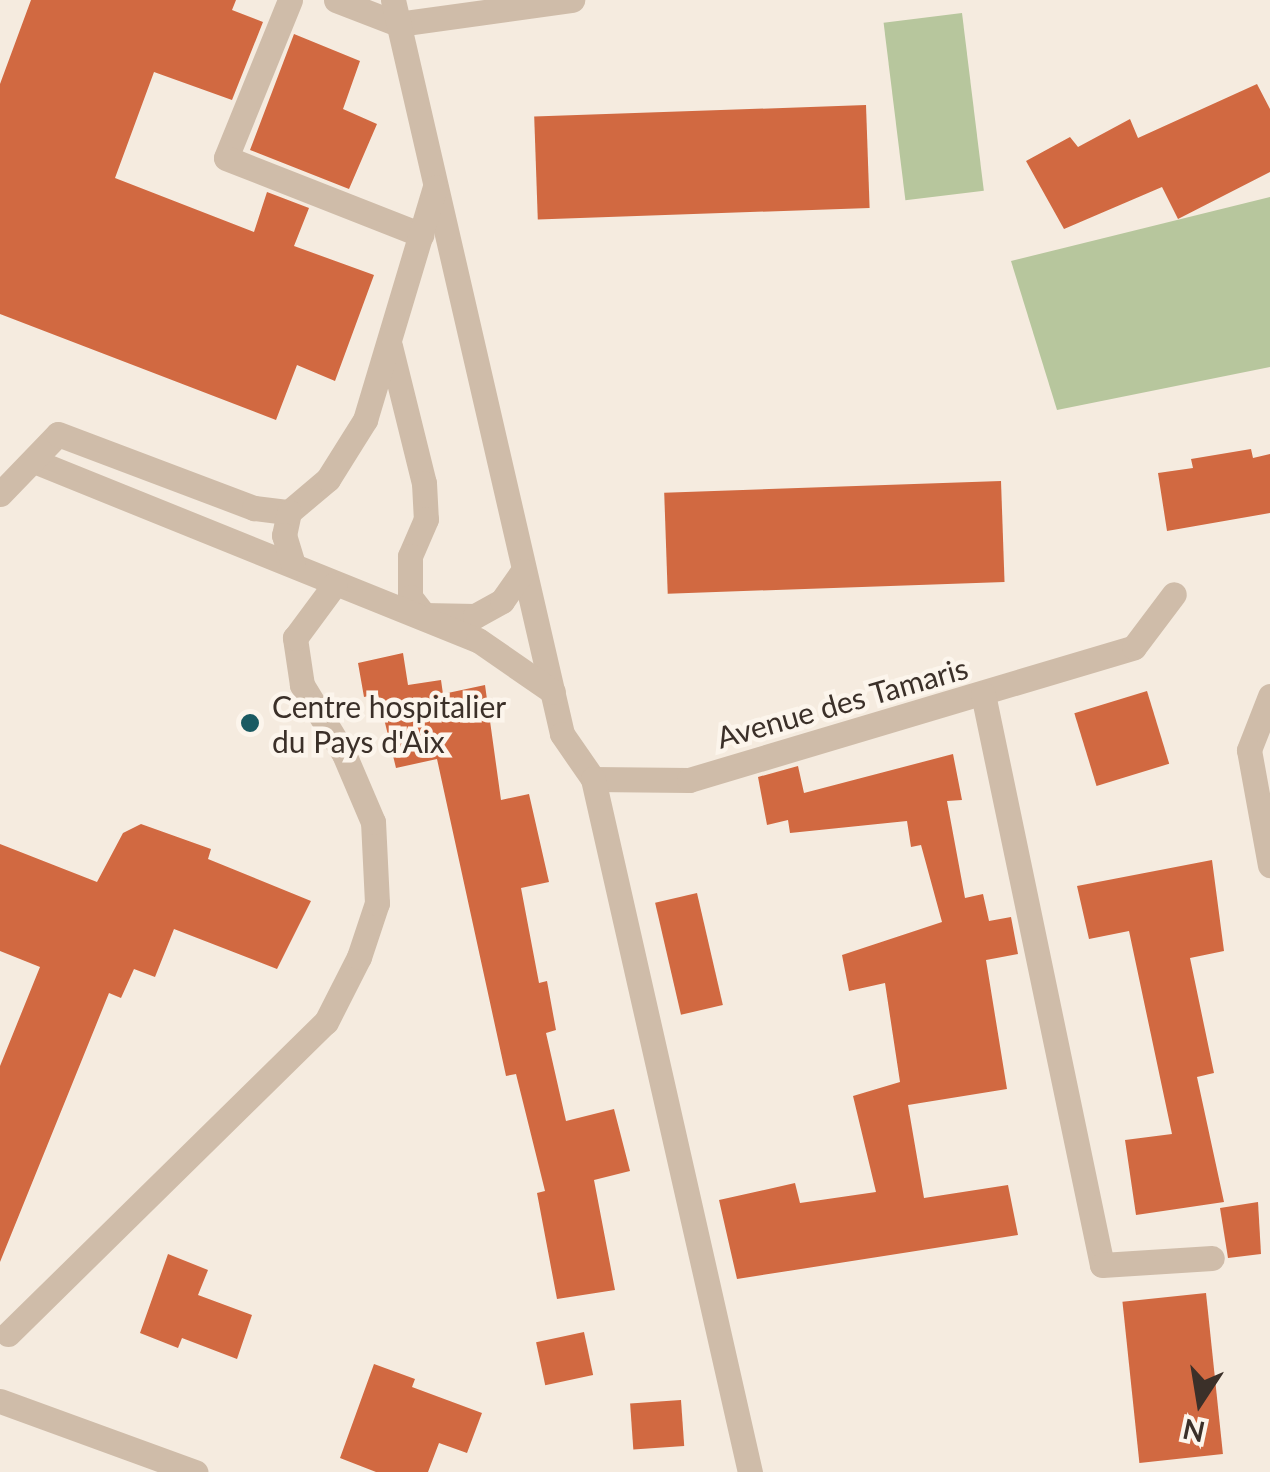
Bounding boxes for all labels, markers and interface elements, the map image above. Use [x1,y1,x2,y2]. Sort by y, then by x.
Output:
street label: Avenue des Tamaris [712,649,972,755]
place label: Centre hospitalier du Pays d'Aix [272,688,506,758]
marker: Centre hospitalier du Pays d'Aix [237,710,263,736]
north arrow [1150,1352,1250,1452]
text: N [1180,1412,1208,1450]

